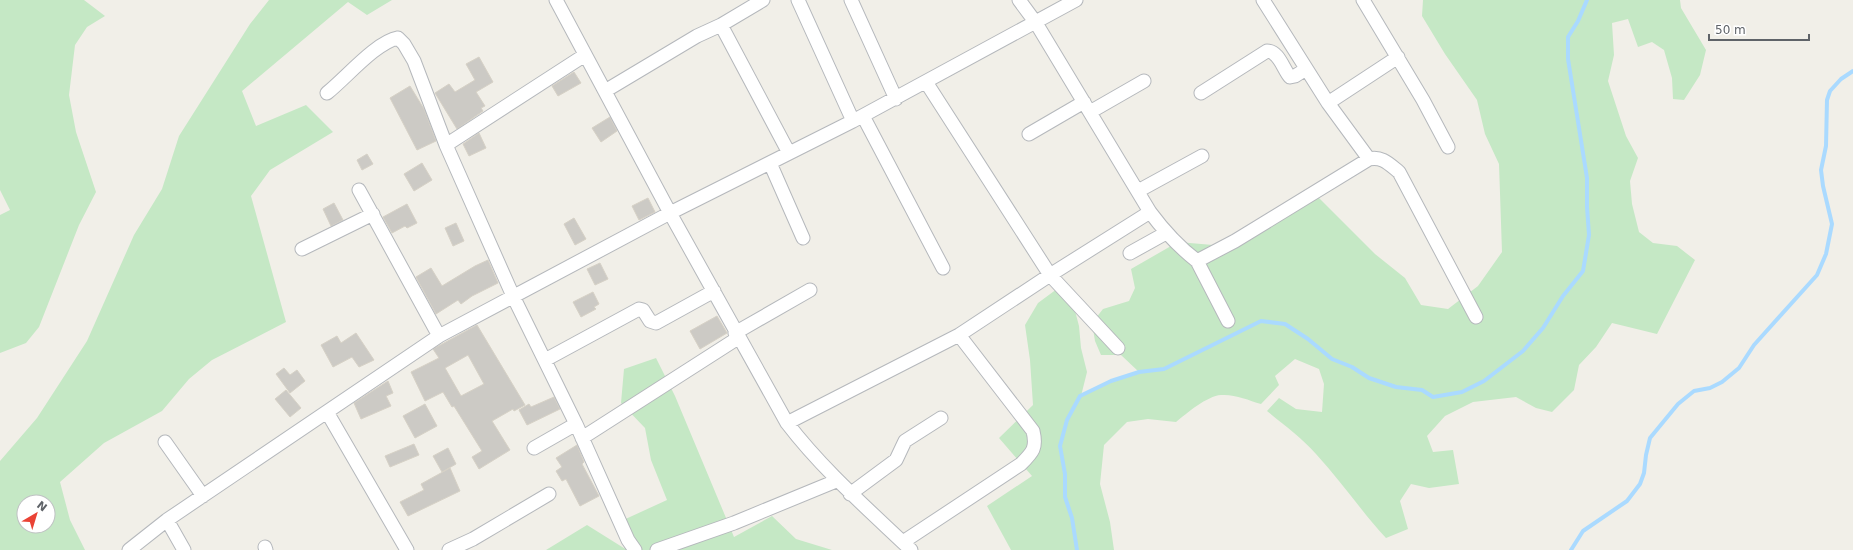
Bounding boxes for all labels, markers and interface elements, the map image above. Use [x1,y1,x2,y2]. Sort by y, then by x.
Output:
scale bar [1709,16,1809,42]
text: 50 m [1715,23,1746,37]
north arrow [16,494,56,534]
text: N [34,499,49,514]

